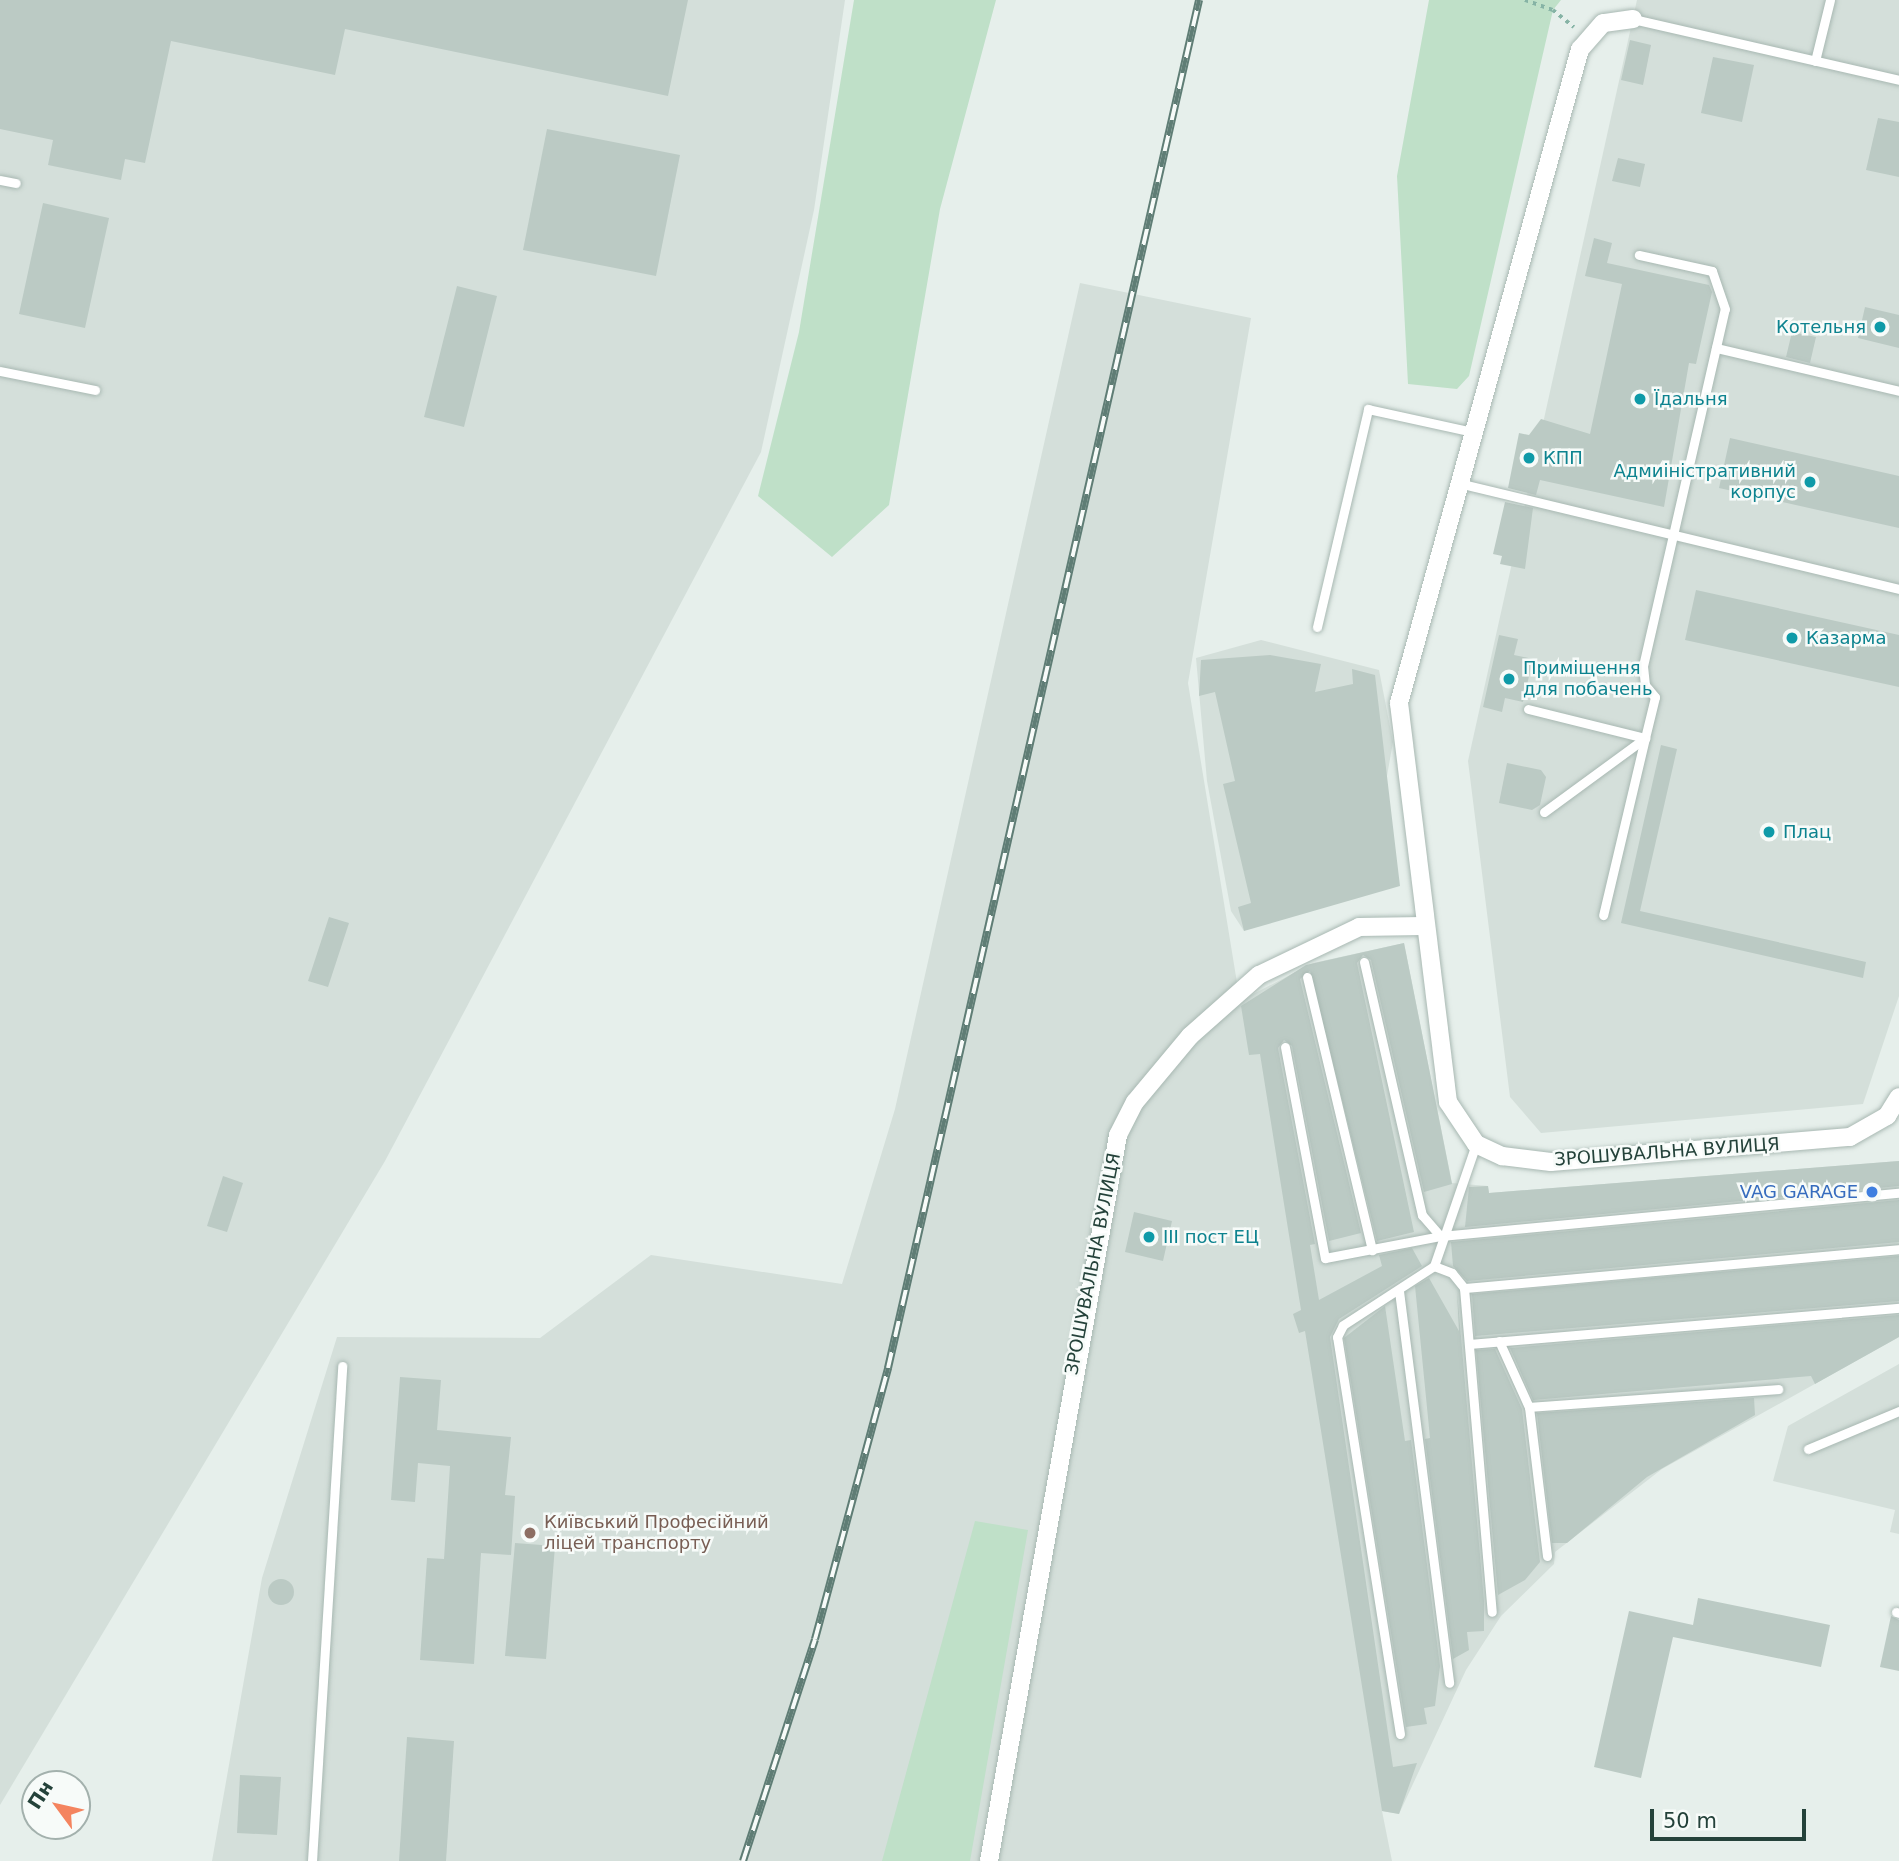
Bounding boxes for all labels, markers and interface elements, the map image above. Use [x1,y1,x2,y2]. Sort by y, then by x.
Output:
place label: Котельня [1776,316,1866,338]
marker: Котельня [1872,319,1888,335]
place label: Їдальня [1654,388,1727,410]
marker: Їдальня [1632,391,1648,407]
place label: КПП [1543,447,1583,469]
marker: КПП [1521,450,1537,466]
place label: Адмиіністративний корпус [1613,461,1796,504]
marker: Адмиіністративний корпус [1802,474,1818,490]
place label: Казарма [1806,627,1886,649]
marker: Казарма [1784,630,1800,646]
place label: Приміщення для побачень [1523,658,1652,700]
marker: Приміщення для побачень [1501,671,1517,687]
place label: Плац [1783,821,1831,843]
marker: Плац [1761,824,1777,840]
street label: ЗРОШУВАЛЬНА ВУЛИЦЯ [1554,1133,1780,1171]
street label: ЗРОШУВАЛЬНА ВУЛИЦЯ [1061,1151,1125,1377]
place label: VAG GARAGE [1740,1181,1858,1203]
marker: VAG GARAGE [1864,1184,1880,1200]
place label: III пост ЕЦ [1163,1226,1259,1248]
marker: III пост ЕЦ [1141,1229,1157,1245]
place label: Київський Професійний ліцей транспорту [544,1512,769,1554]
marker: Київський Професійний ліцей транспорту [522,1525,538,1541]
north arrow [21,1770,91,1840]
text: Пн [23,1776,57,1813]
scale bar [1654,1794,1810,1838]
text: 50 m [1663,1809,1717,1833]

